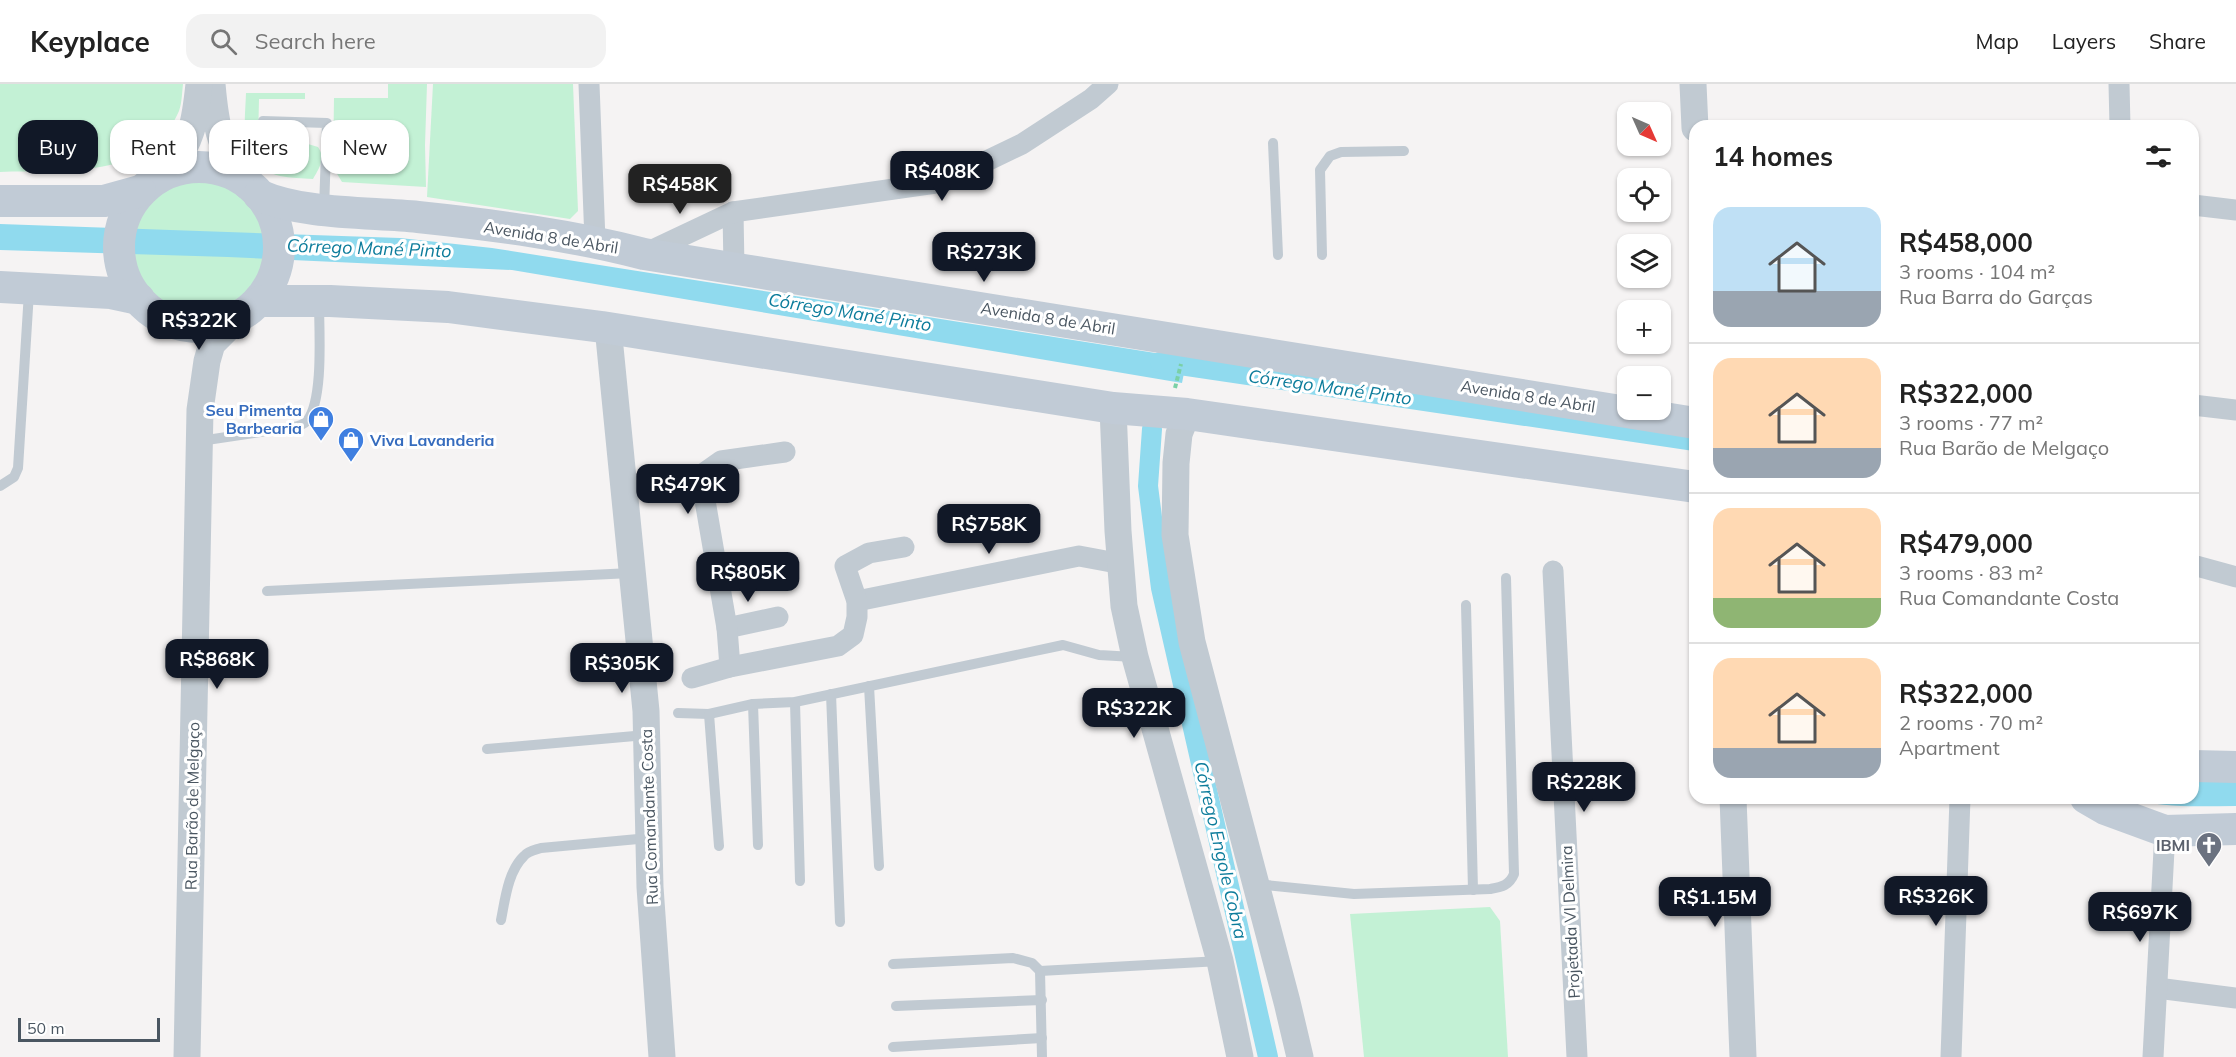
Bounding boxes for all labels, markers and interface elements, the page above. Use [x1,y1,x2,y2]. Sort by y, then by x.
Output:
search box [186,14,606,68]
text: Keyplace [30,24,150,59]
icon: search [207,25,240,58]
text: Search here [255,27,376,55]
text: Map [1976,28,2019,54]
text: Layers [2052,28,2116,54]
text: Share [2149,28,2206,54]
north arrow [1617,102,1671,156]
map controls [1617,102,1671,420]
chip: Buy [18,120,98,174]
chip: Rent [110,120,197,174]
chip: Filters [209,120,309,174]
chip: New [321,120,409,174]
text: 14 homes [1713,140,1833,173]
icon: filters [2142,140,2175,173]
pin: R$408K [893,151,991,202]
text: R$408K [904,158,980,183]
pin: R$458K [631,164,729,215]
button: locate [1617,168,1671,222]
text: R$458K [642,171,718,196]
street label: Avenida 8 de Abril [482,216,620,258]
text: R$458,000 [1899,226,2033,259]
icon: home [1761,231,1833,303]
pin: R$273K [935,232,1033,283]
water label: Córrego Mané Pinto [286,234,452,262]
button: layers [1617,234,1671,288]
text: R$273K [946,239,1022,264]
text: 3 rooms · 104 m² [1899,259,2055,284]
text: Rua Barra do Garças [1899,284,2093,309]
water label: Córrego Mané Pinto [767,288,933,336]
street label: Avenida 8 de Abril [979,297,1117,339]
pin: R$322K [150,300,248,351]
button: + [1617,300,1671,354]
text: R$322K [161,307,237,332]
water label: Córrego Mané Pinto [1247,364,1413,410]
button: − [1617,366,1671,420]
street label: Avenida 8 de Abril [1459,375,1597,417]
text: R$322,000 [1899,377,2033,410]
icon: home [1761,382,1833,454]
place label: Seu Pimenta Barbearia [205,400,302,438]
shop icon: Seu Pimenta Barbearia [306,404,336,442]
text: 3 rooms · 77 m² [1899,410,2043,435]
shop icon: Viva Lavanderia [336,425,366,463]
place label: Viva Lavanderia [369,430,495,450]
text: Rua Barão de Melgaço [1899,435,2109,460]
pin: R$479K [639,464,737,515]
text: R$479K [650,471,726,496]
pin: R$758K [940,504,1038,555]
text: R$758K [951,511,1027,536]
text: R$479,000 [1899,527,2033,560]
icon: home [1761,532,1833,604]
pin: R$805K [699,552,797,603]
text: R$805K [710,559,786,584]
text: 3 rooms · 83 m² [1899,560,2043,585]
text: Rua Comandante Costa [1899,585,2119,610]
pin: R$868K [168,639,266,690]
pin: R$305K [573,643,671,694]
text: R$868K [179,646,255,671]
text: R$305K [584,650,660,675]
text: R$322,000 [1899,677,2033,710]
icon: home [1761,682,1833,754]
pin: R$322K [1085,688,1183,739]
text: R$322K [1096,695,1172,720]
text: 2 rooms · 70 m² [1899,710,2043,735]
street label: Rua Barão de Melgaço [181,722,203,890]
street label: Rua Comandante Costa [636,729,662,905]
text: Apartment [1899,735,2000,760]
water label: Córrego Engole Cobra [1189,759,1253,941]
pin: R$228K [1535,762,1633,813]
text: R$228K [1546,769,1622,794]
church icon: IBMI [2194,830,2224,868]
place label: IBMI [2156,835,2190,855]
street label: Projetada VI Delmira [1556,845,1584,999]
pin: R$326K [1887,876,1985,927]
pin: R$1.15M [1660,877,1770,928]
text: R$326K [1898,883,1974,908]
text: R$1.15M [1673,884,1757,909]
pin: R$697K [2091,892,2189,943]
text: R$697K [2102,899,2178,924]
scale bar [18,1015,160,1042]
text: 50 m [27,1018,64,1038]

